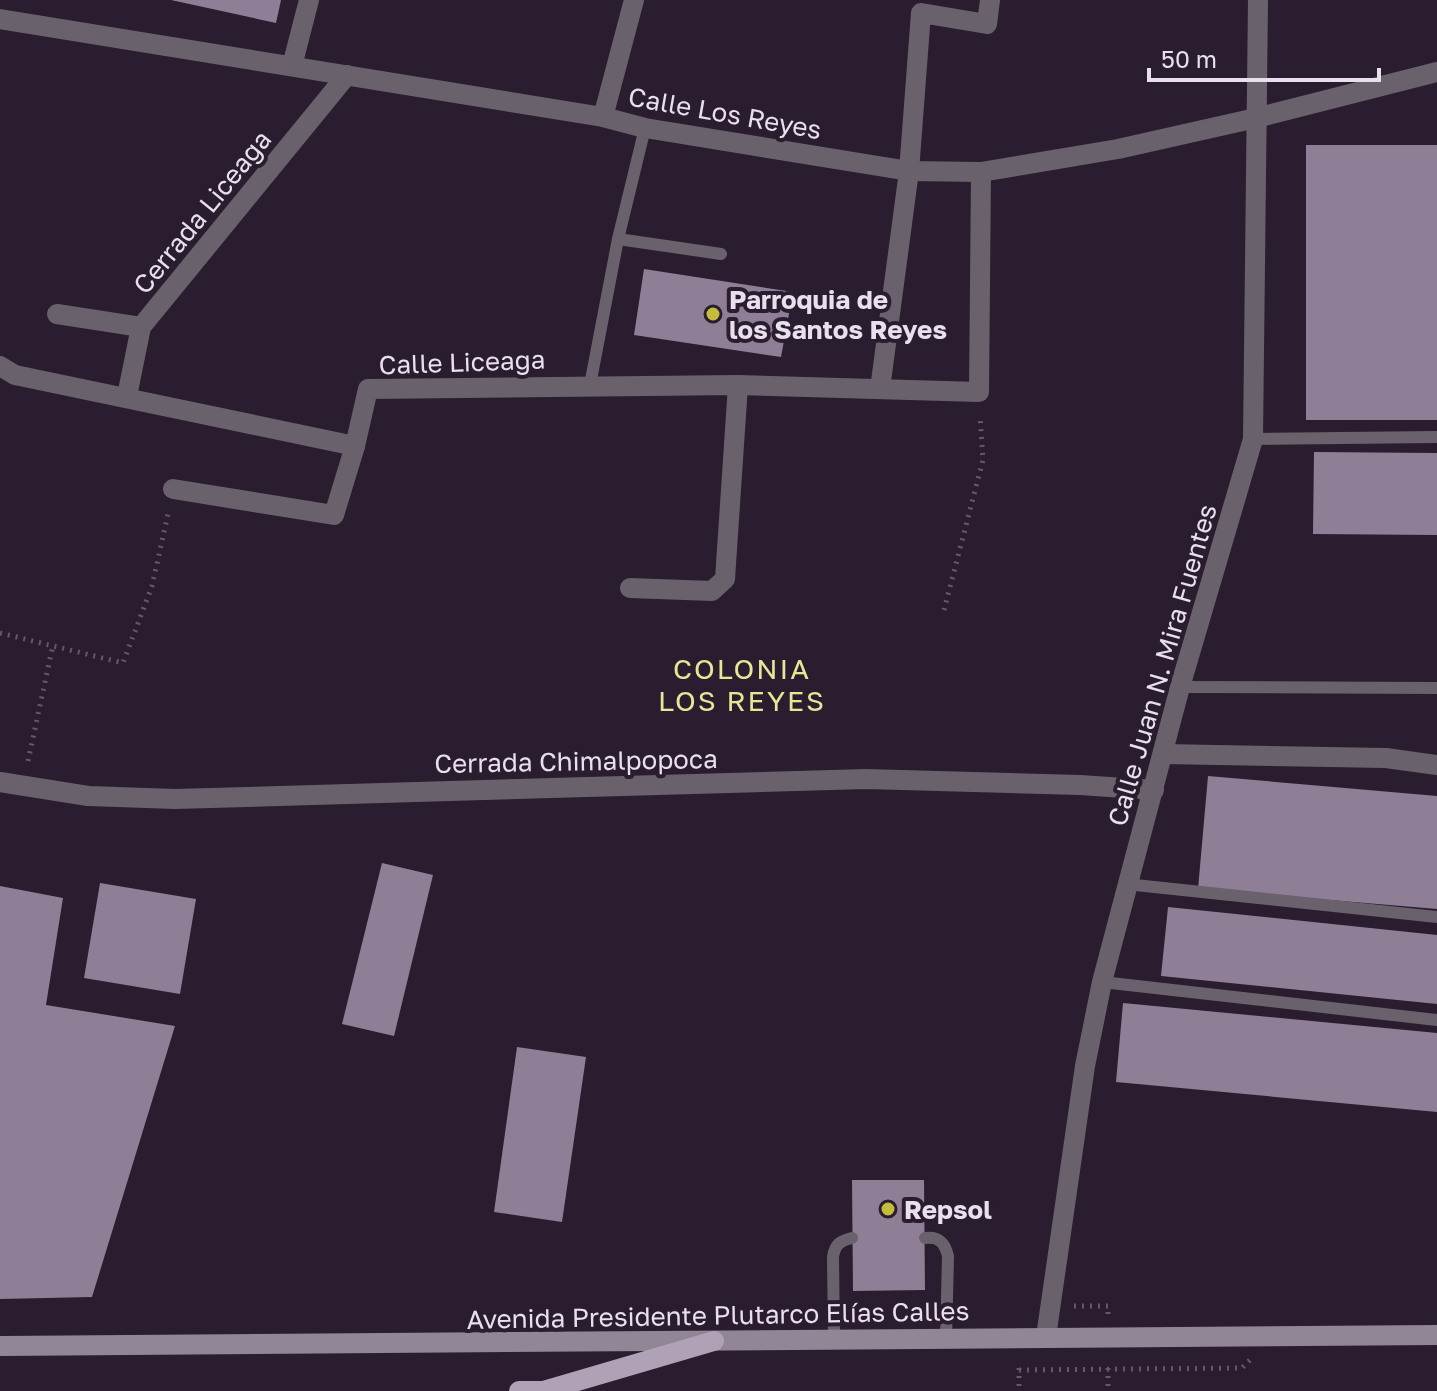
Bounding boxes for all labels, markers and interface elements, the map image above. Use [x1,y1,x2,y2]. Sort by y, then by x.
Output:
scale bar [1149,32,1379,82]
text: 50 m [1161,44,1217,73]
street label: Calle Los Reyes [626,81,824,145]
street label: Cerrada Liceaga [127,124,277,300]
place label: Parroquia de los Santos Reyes [729,284,947,345]
marker: Parroquia de los Santos Reyes [704,305,722,323]
street label: Calle Liceaga [378,344,546,380]
street label: Calle Juan N. Mira Fuentes [1101,500,1223,830]
district label: COLONIA LOS REYES [658,652,826,717]
street label: Cerrada Chimalpopoca [434,743,718,779]
place label: Repsol [904,1194,992,1225]
marker: Repsol [879,1200,897,1218]
street label: Avenida Presidente Plutarco Elías Calles [466,1295,970,1335]

